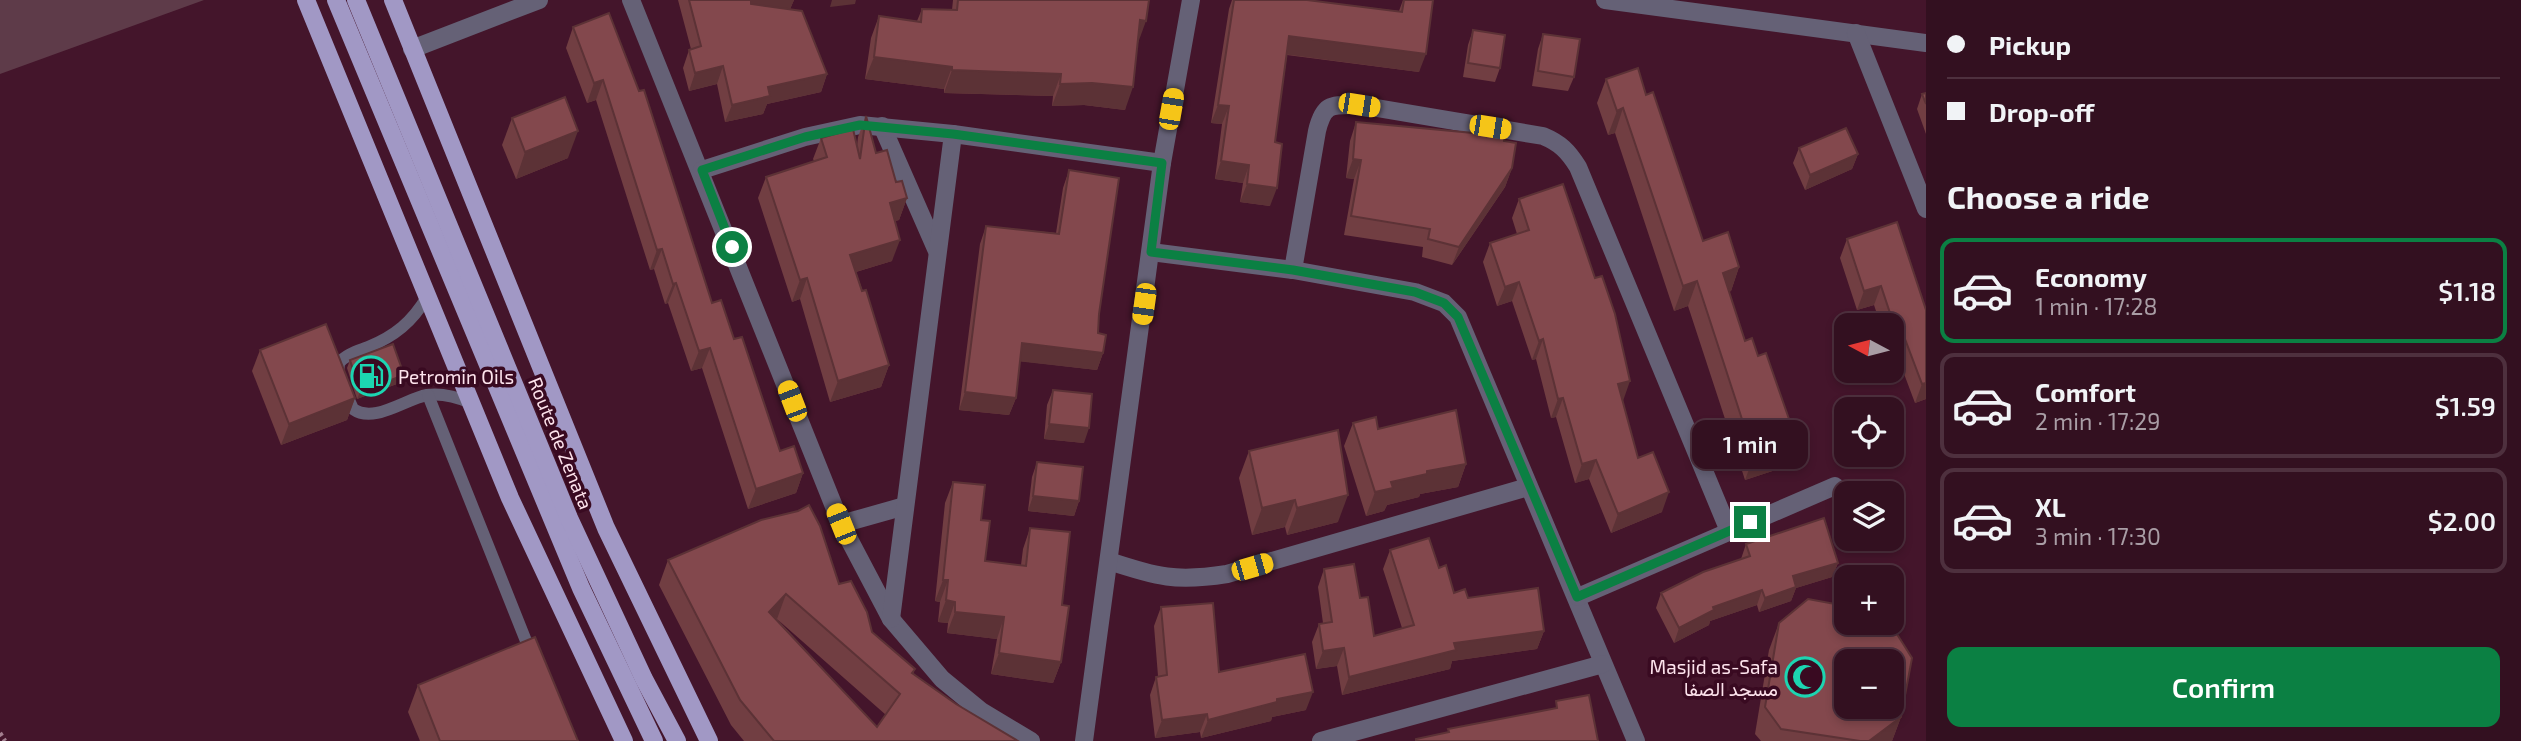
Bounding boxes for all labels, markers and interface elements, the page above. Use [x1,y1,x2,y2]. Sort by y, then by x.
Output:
text: Pickup [1989,29,2071,60]
car [1158,86,1185,132]
car [1337,91,1382,119]
text: Drop-off [1989,96,2094,127]
car [1468,113,1513,141]
text: Choose a ride [1947,177,2150,215]
route start [716,231,748,263]
icon: car [1951,259,2014,322]
text: Economy [2035,261,2147,292]
text: $1.18 [2438,275,2496,306]
car [1131,282,1158,326]
text: 1 min · 17:28 [2035,292,2157,320]
north arrow [1834,313,1904,383]
map controls [1834,313,1904,719]
fuel station icon: Petromin Oils [350,355,392,397]
place label: Petromin Oils [398,365,514,388]
street label: Route de Zenata [524,374,598,512]
icon: car [1951,374,2014,437]
text: Comfort [2035,376,2136,407]
car [775,378,810,424]
text: $1.59 [2435,390,2496,421]
button: locate [1834,397,1904,467]
text: 2 min · 17:29 [2035,407,2160,435]
callout: 1 min [1692,420,1808,470]
text: 1 min [1723,430,1777,458]
button: layers [1834,481,1904,551]
icon: car [1951,489,2014,552]
text: XL [2035,491,2066,522]
car [824,501,859,547]
text: $2.00 [2428,505,2496,536]
route end [1734,506,1766,538]
text: 3 min · 17:30 [2035,522,2161,550]
car [1229,551,1276,583]
button: + [1834,565,1904,635]
button: Confirm [1947,647,2500,727]
button: − [1834,649,1904,719]
place label: Masjid as-Safa مسجد الصفا [1650,655,1778,701]
mosque icon: Masjid as-Safa مسجد الصفا [1784,656,1826,698]

